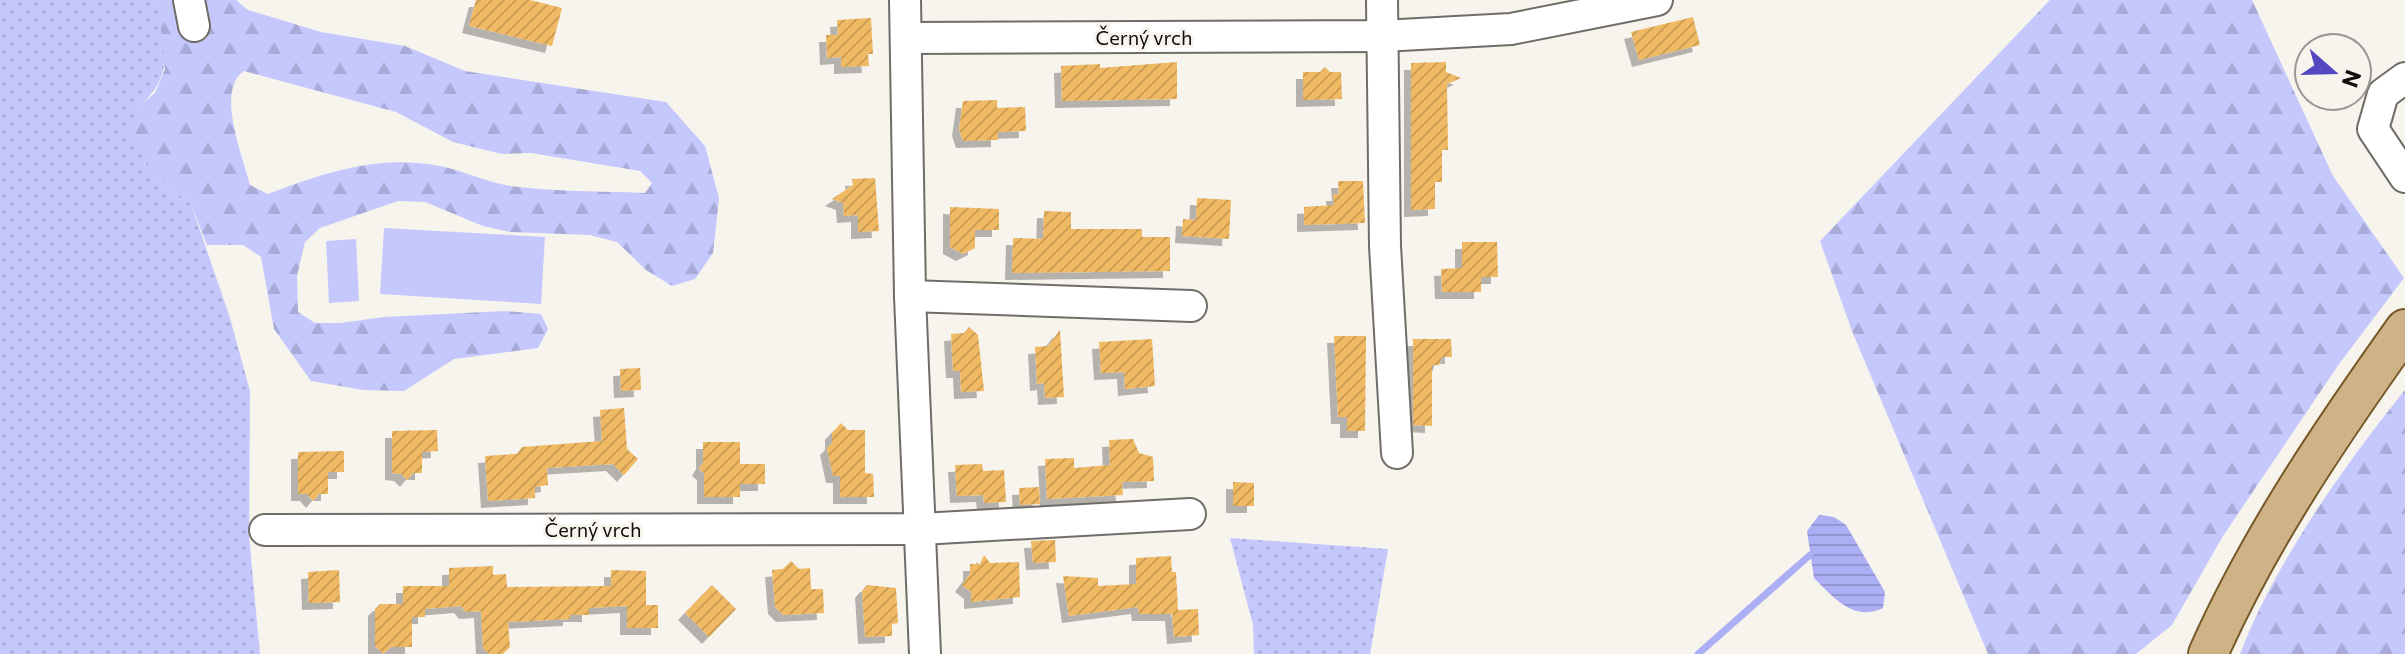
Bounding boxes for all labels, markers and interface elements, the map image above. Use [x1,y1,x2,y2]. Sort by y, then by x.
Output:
street label: Černý vrch [1096,25,1192,49]
north arrow [2293,32,2373,112]
text: N [2337,67,2368,91]
street label: Černý vrch [545,517,641,541]

